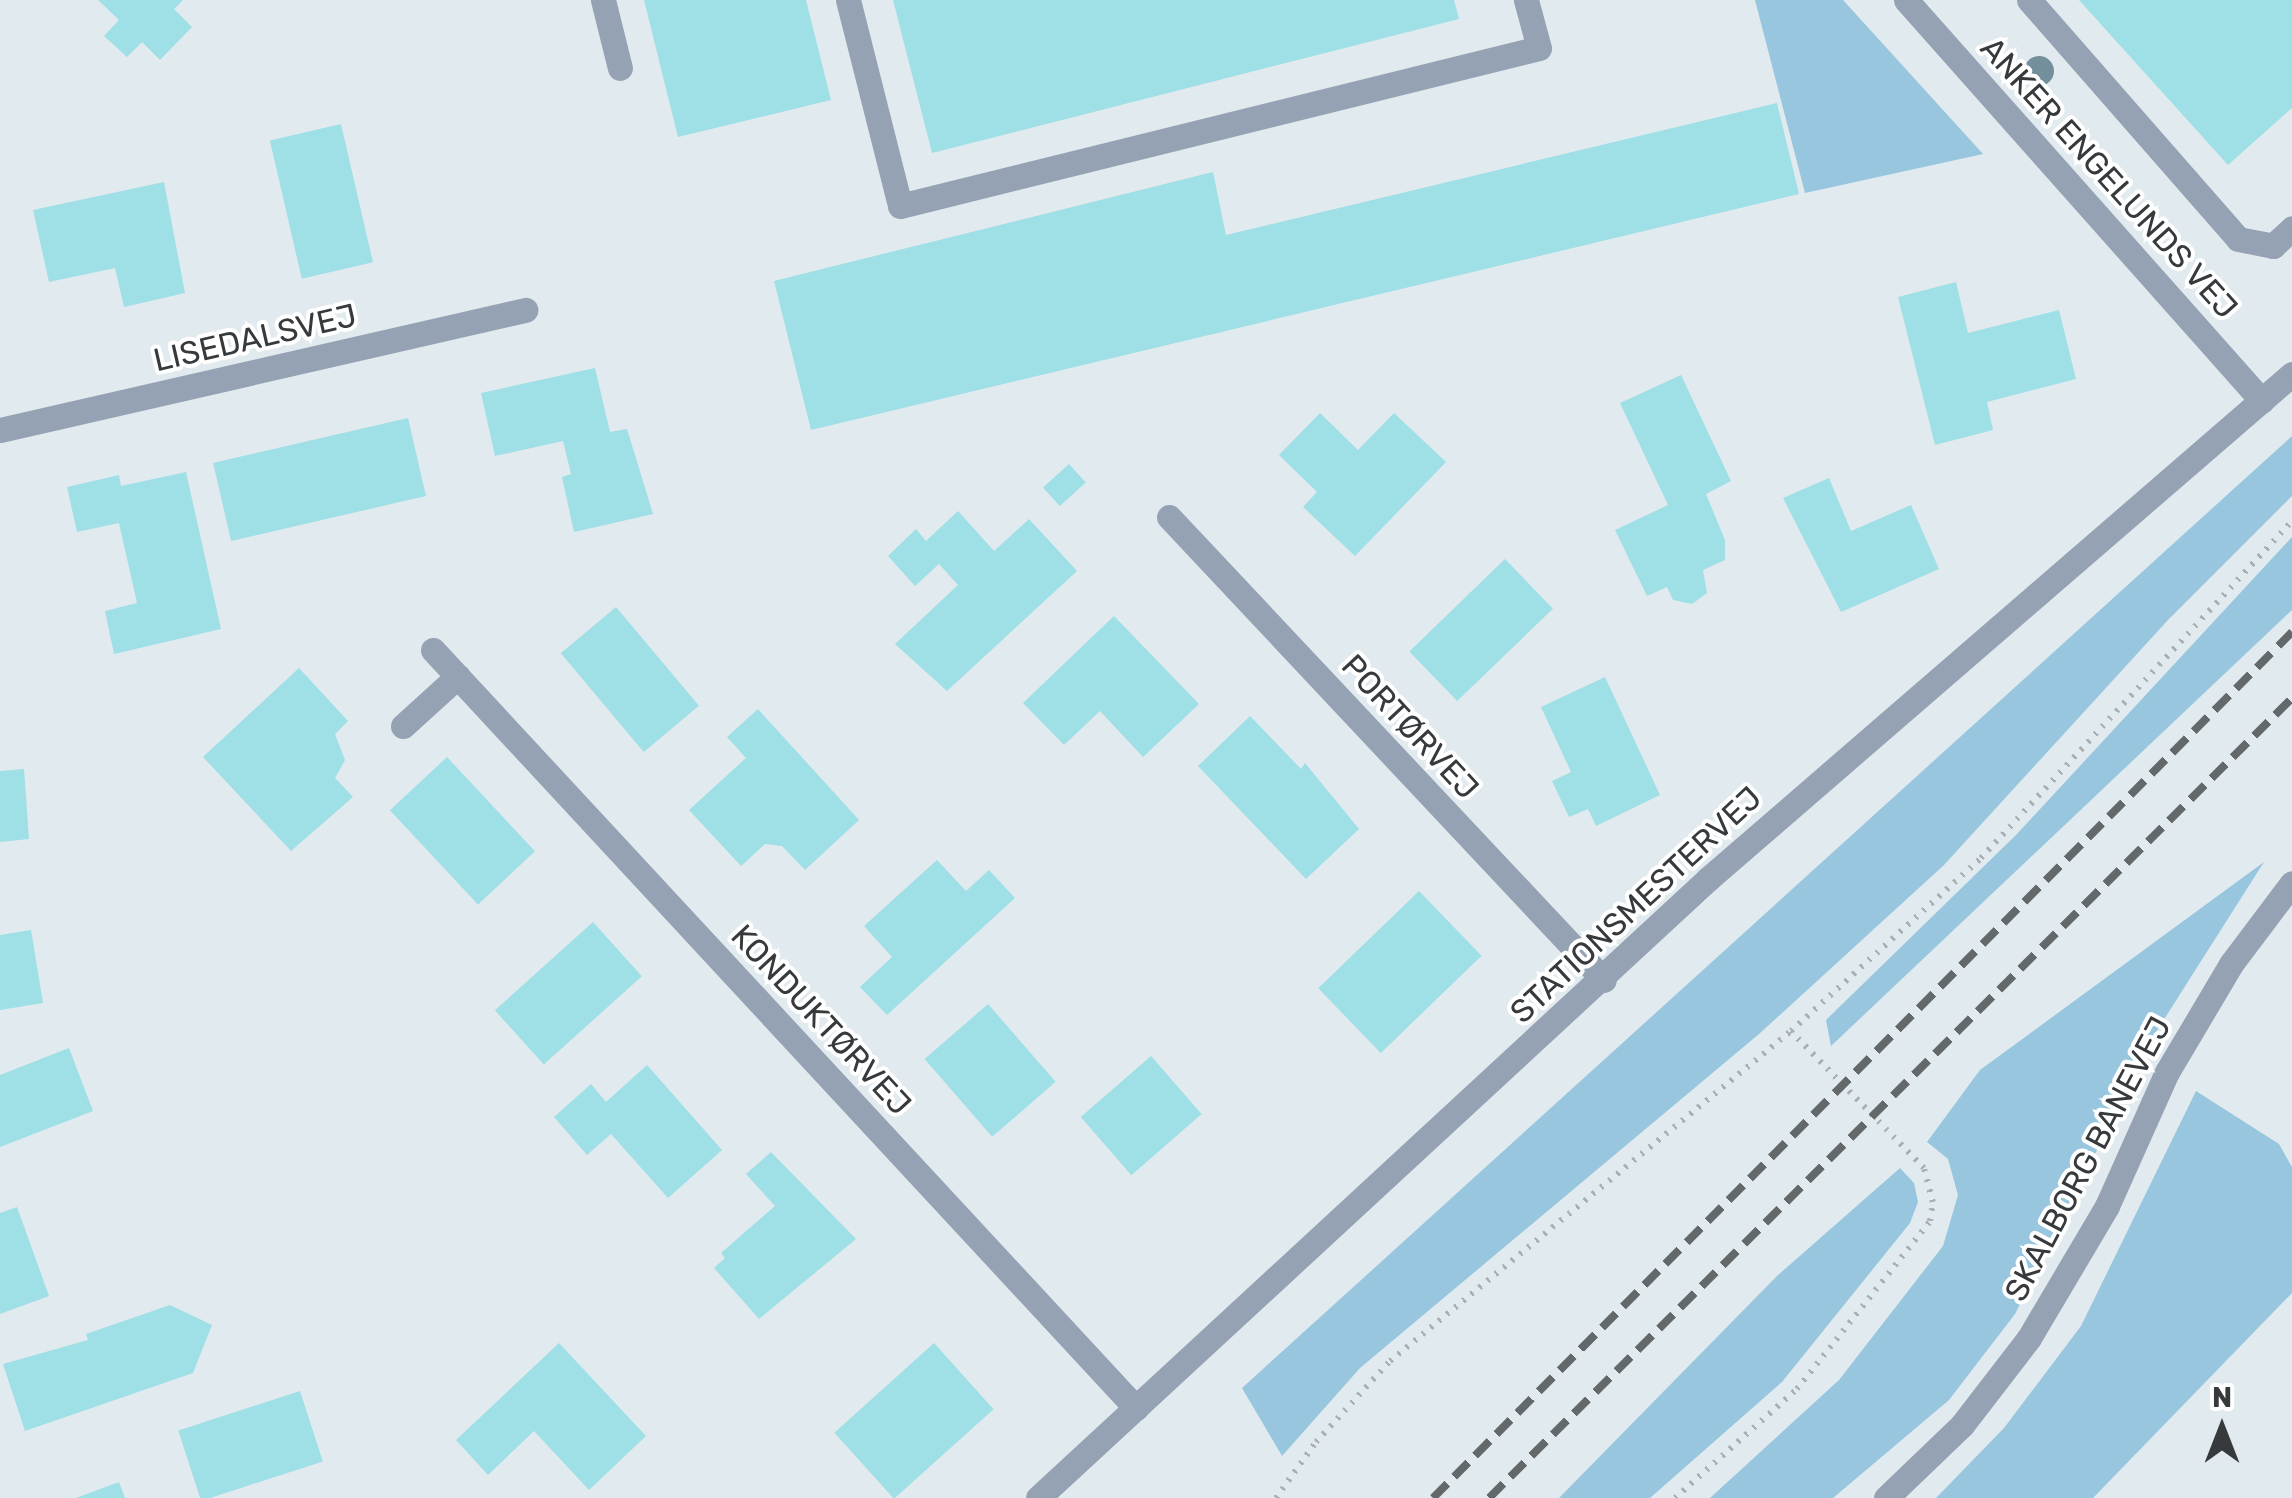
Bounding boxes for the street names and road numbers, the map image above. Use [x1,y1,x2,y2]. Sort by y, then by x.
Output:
street label: ANKER ENGELUNDS VEJ [1972,29,2246,327]
street label: LISEDALSVEJ [150,296,360,380]
street label: PORTØRVEJ [1333,647,1487,807]
street label: STATIONSMESTERVEJ [1503,779,1769,1031]
street label: KONDUKTØRVEJ [723,917,919,1123]
street label: SKALBORG BANEVEJ [1997,1010,2179,1308]

